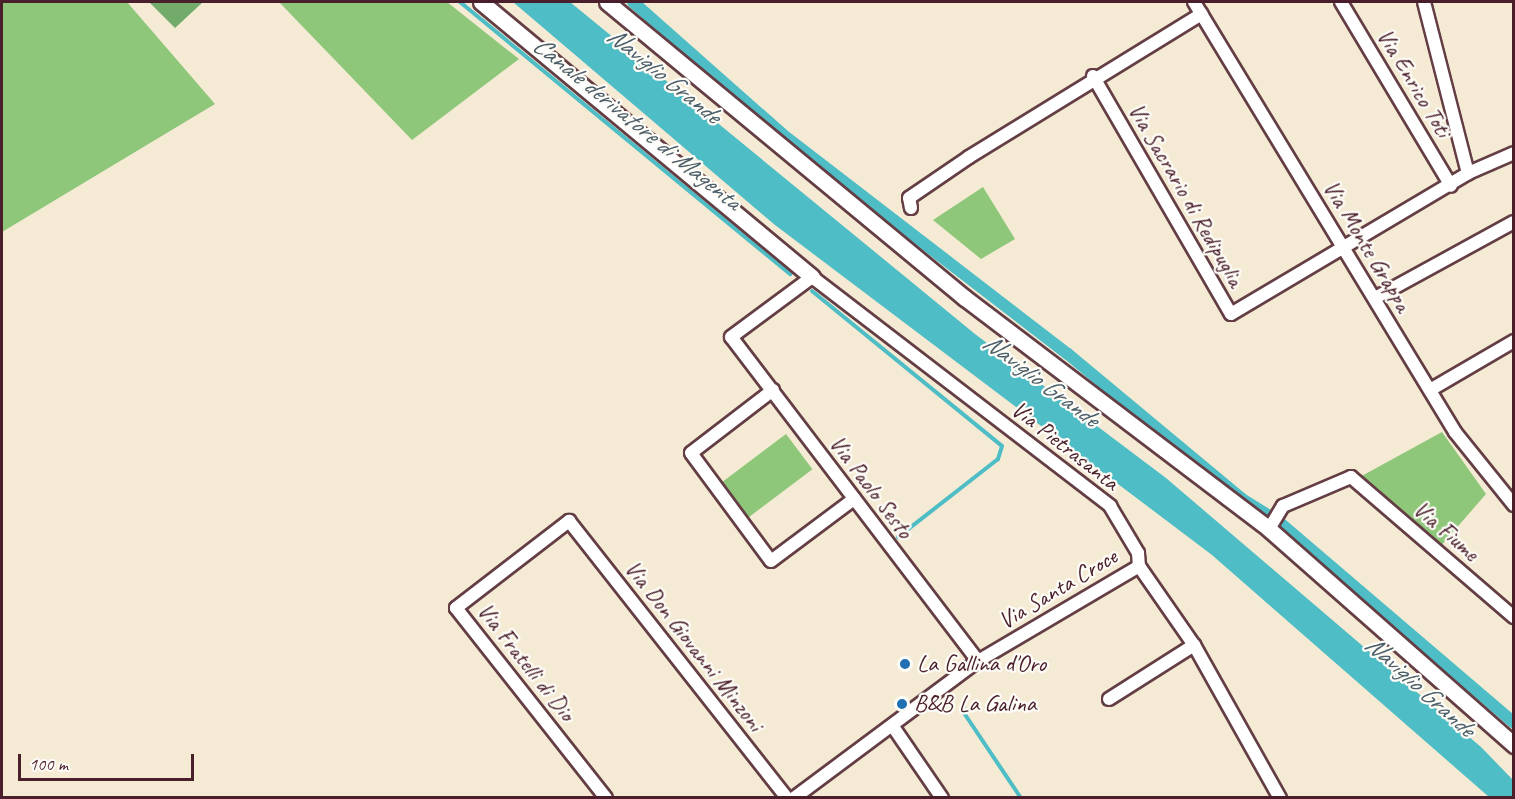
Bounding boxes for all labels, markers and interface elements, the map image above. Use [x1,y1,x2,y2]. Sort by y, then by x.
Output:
water label: Naviglio Grande [601,20,727,130]
street label: Via Enrico Toti [1370,24,1458,142]
water label: Canale derivatore di Magenta [527,29,747,217]
street label: Via Sacrario di Redipuglia [1122,98,1250,292]
street label: Via Monte Grappa [1316,175,1418,317]
water label: Naviglio Grande [977,326,1105,434]
street label: Via Pietrasanta [1005,395,1125,497]
street label: Via Paolo Sesto [823,429,919,545]
street label: Via Fiume [1407,495,1485,567]
street label: Via Santa Croce [994,543,1122,635]
street label: Via Don Giovanni Minzoni [618,555,770,737]
street label: Via Fratelli di Dio [471,597,581,727]
water label: Naviglio Grande [1358,628,1482,744]
place label: La Gallina d'Oro [917,650,1046,678]
marker: La Gallina d'Oro [898,657,912,671]
place label: B&B La Galina [914,690,1036,718]
marker: B&B La Galina [895,697,909,711]
scale bar [21,742,196,780]
text: 100 m [29,753,68,775]

